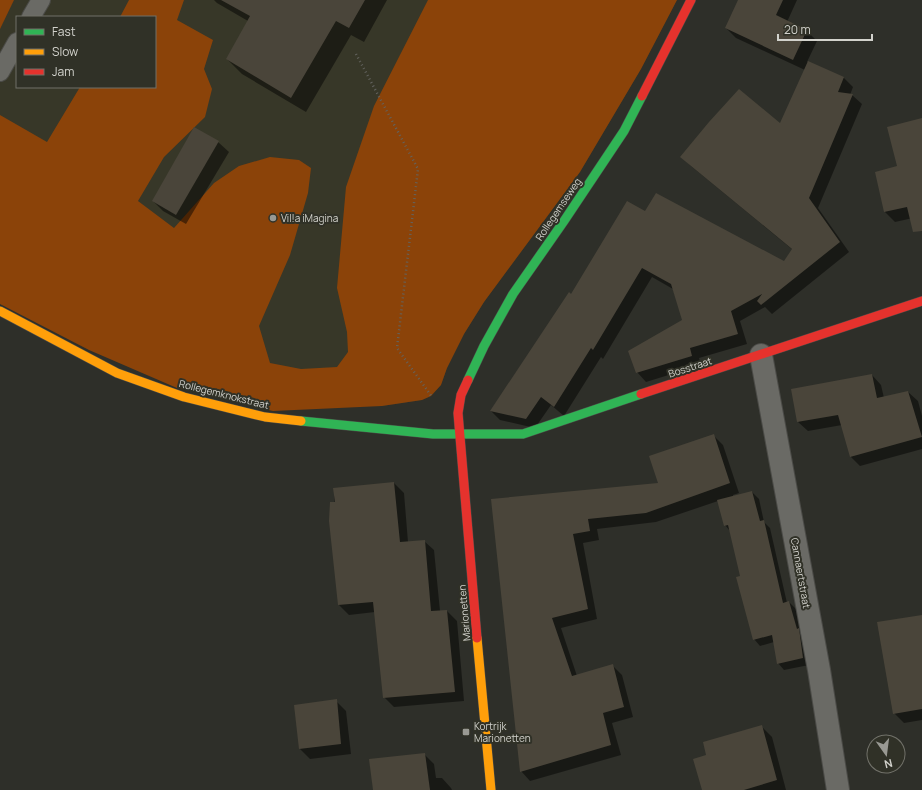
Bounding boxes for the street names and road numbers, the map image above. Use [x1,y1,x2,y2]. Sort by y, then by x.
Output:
street label: Rollegemseweg [532,175,584,243]
street label: Bosstraat [666,353,714,381]
street label: Rollegemknokstraat [178,376,270,412]
street label: Cannaertstraat [788,537,814,609]
street label: Marionetten [455,584,473,642]

